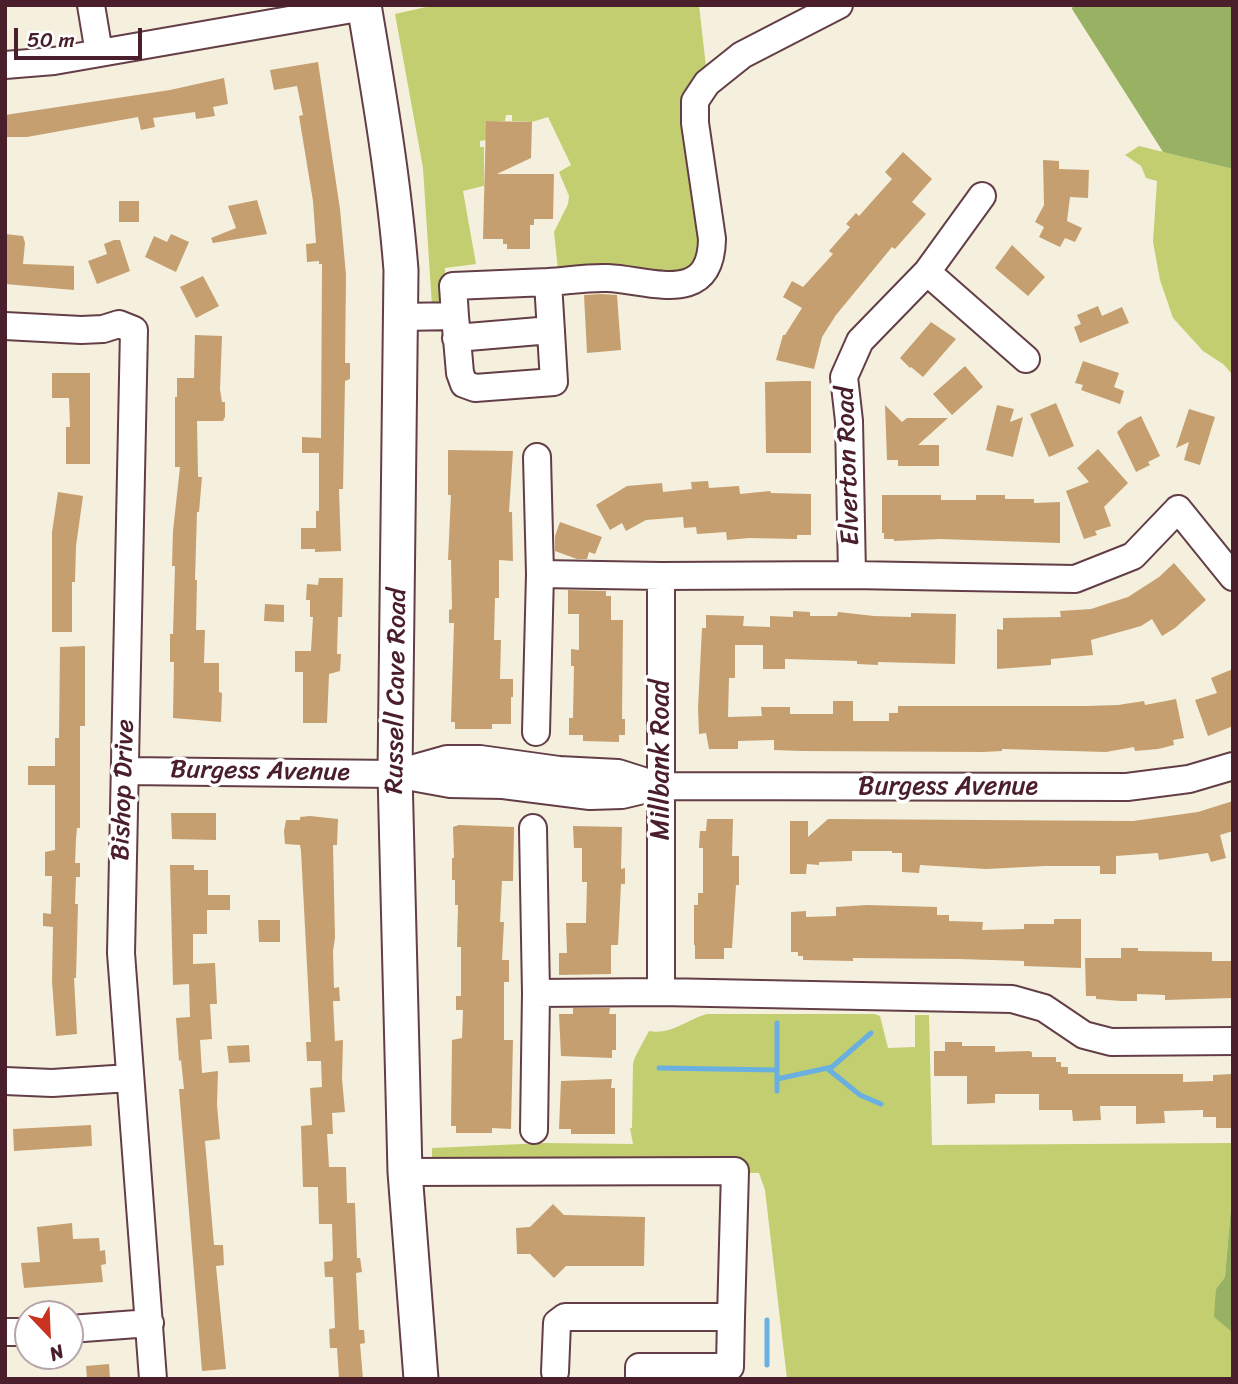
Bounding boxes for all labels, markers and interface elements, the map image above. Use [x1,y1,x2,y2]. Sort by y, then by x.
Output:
scale bar [18,14,145,58]
text: 50 m [27,21,75,59]
street label: Elverton Road [831,386,867,546]
street label: Russell Cave Road [380,588,414,794]
street label: Millbank Road [645,680,677,840]
street label: Bishop Drive [106,719,142,861]
street label: Burgess Avenue [170,755,350,789]
street label: Burgess Avenue [858,771,1038,803]
north arrow [14,1300,84,1370]
text: N [44,1335,69,1371]

